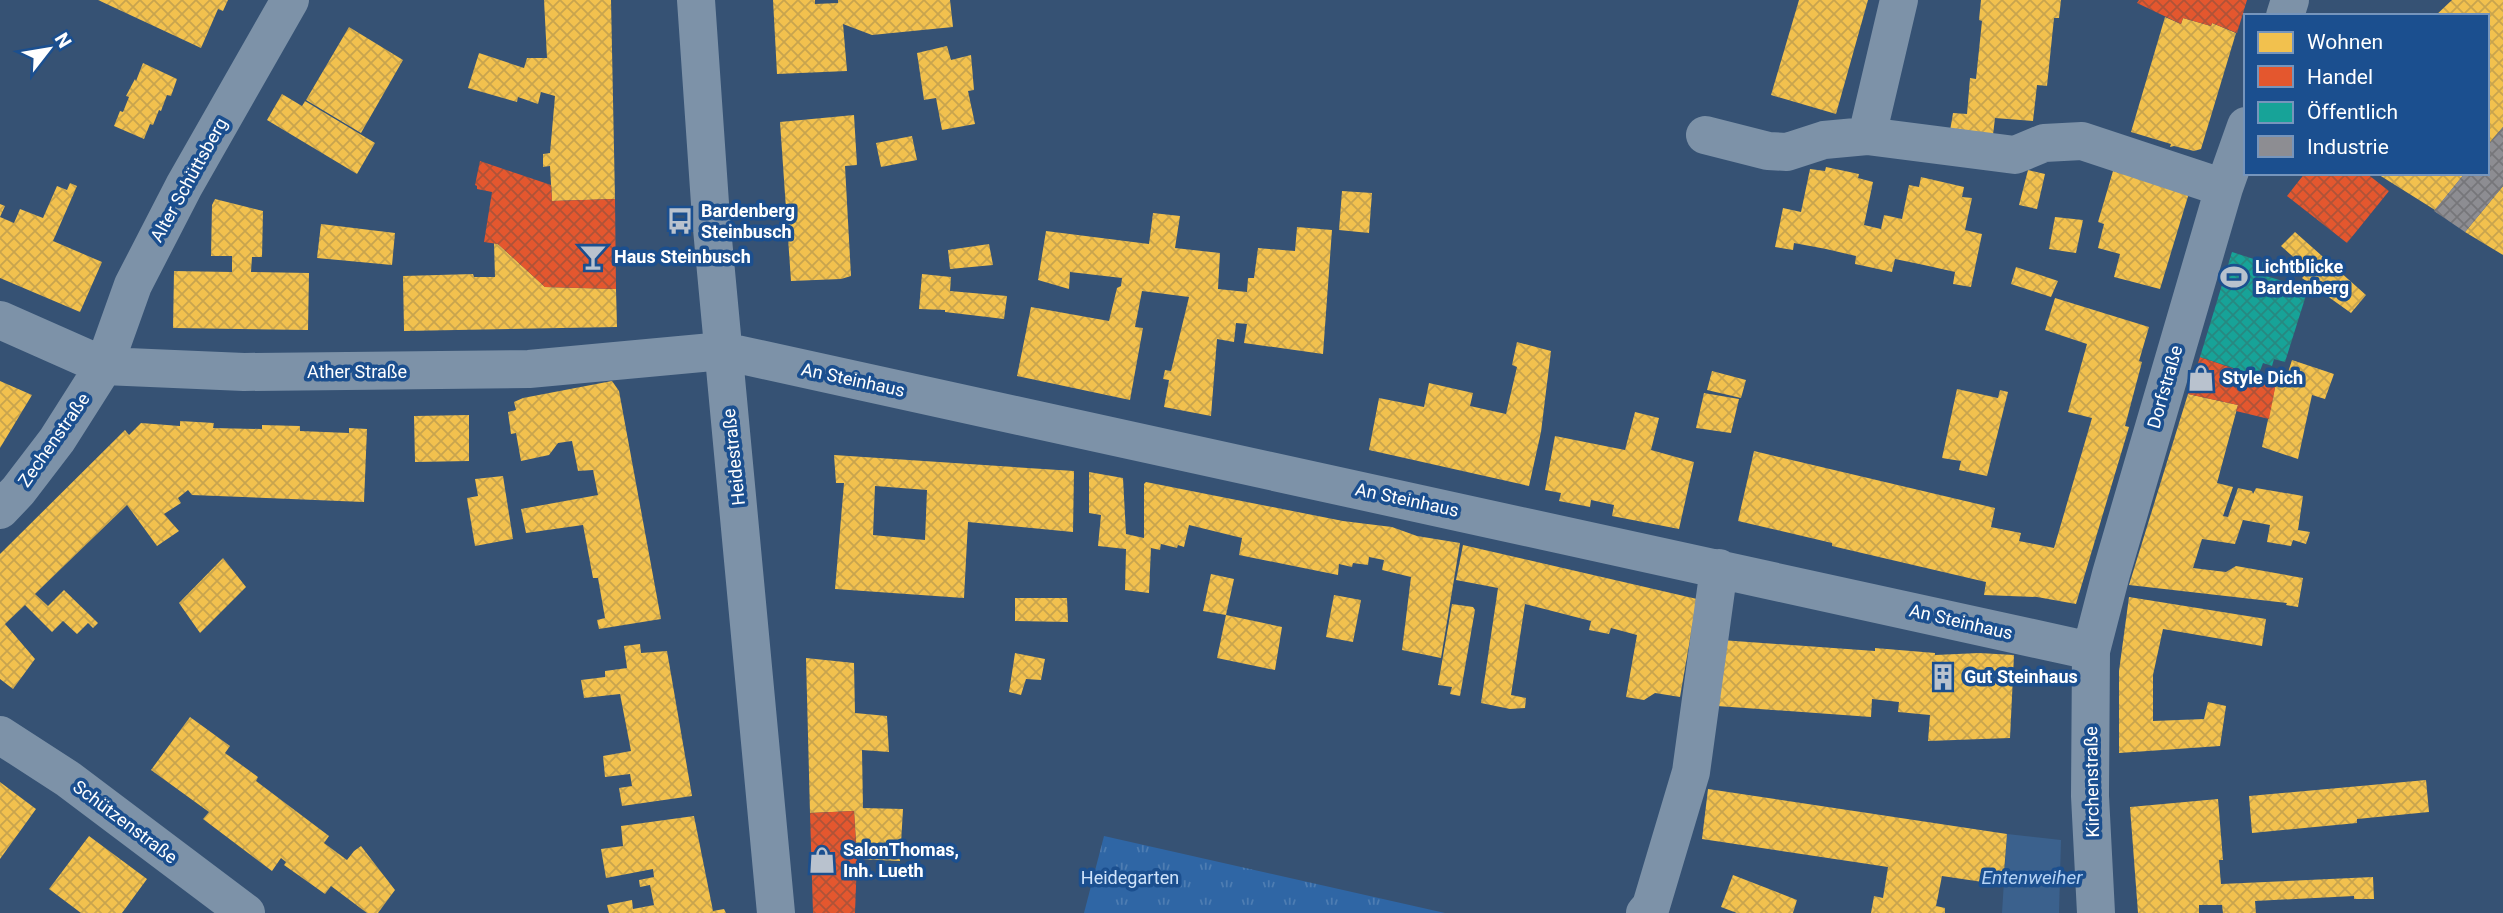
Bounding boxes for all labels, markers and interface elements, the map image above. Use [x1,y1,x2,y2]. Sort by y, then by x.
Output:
north arrow [14,14,84,84]
legend [2244,14,2489,175]
text: N [50,29,76,52]
text: Wohnen [2307,30,2383,54]
text: Handel [2307,65,2373,89]
text: Öffentlich [2307,100,2398,124]
street label: Alter Schüttsberg [146,114,231,246]
text: Industrie [2307,135,2389,159]
place label: Bardenberg Steinbusch [701,200,795,242]
bus stop icon: Bardenberg Steinbusch [665,206,695,236]
bar icon: Haus Steinbusch [578,242,608,272]
place label: Haus Steinbusch [614,246,751,267]
place label: Lichtblicke Bardenberg [2255,256,2349,298]
sports icon: Lichtblicke Bardenberg [2219,262,2249,292]
street label: Dorfstraße [2143,343,2186,431]
street label: An Steinhaus [799,358,907,401]
street label: Ather Straße [307,361,407,382]
shop icon: Style Dich [2186,363,2216,393]
place label: Style Dich [2222,367,2303,388]
street label: Zechenstraße [13,389,94,491]
street label: Heidestraße [718,408,749,507]
street label: An Steinhaus [1353,478,1461,521]
street label: An Steinhaus [1907,599,2015,644]
building icon: Gut Steinhaus [1928,662,1958,692]
place label: Gut Steinhaus [1964,666,2078,687]
street label: Kirchenstraße [2080,726,2103,838]
street label: Schützenstraße [69,776,182,868]
place label: SalonThomas, Inh. Lueth [843,839,959,881]
shop icon: SalonThomas, Inh. Lueth [807,845,837,875]
water label: Entenweiher [1982,866,2083,889]
park label: Heidegarten [1081,867,1179,888]

